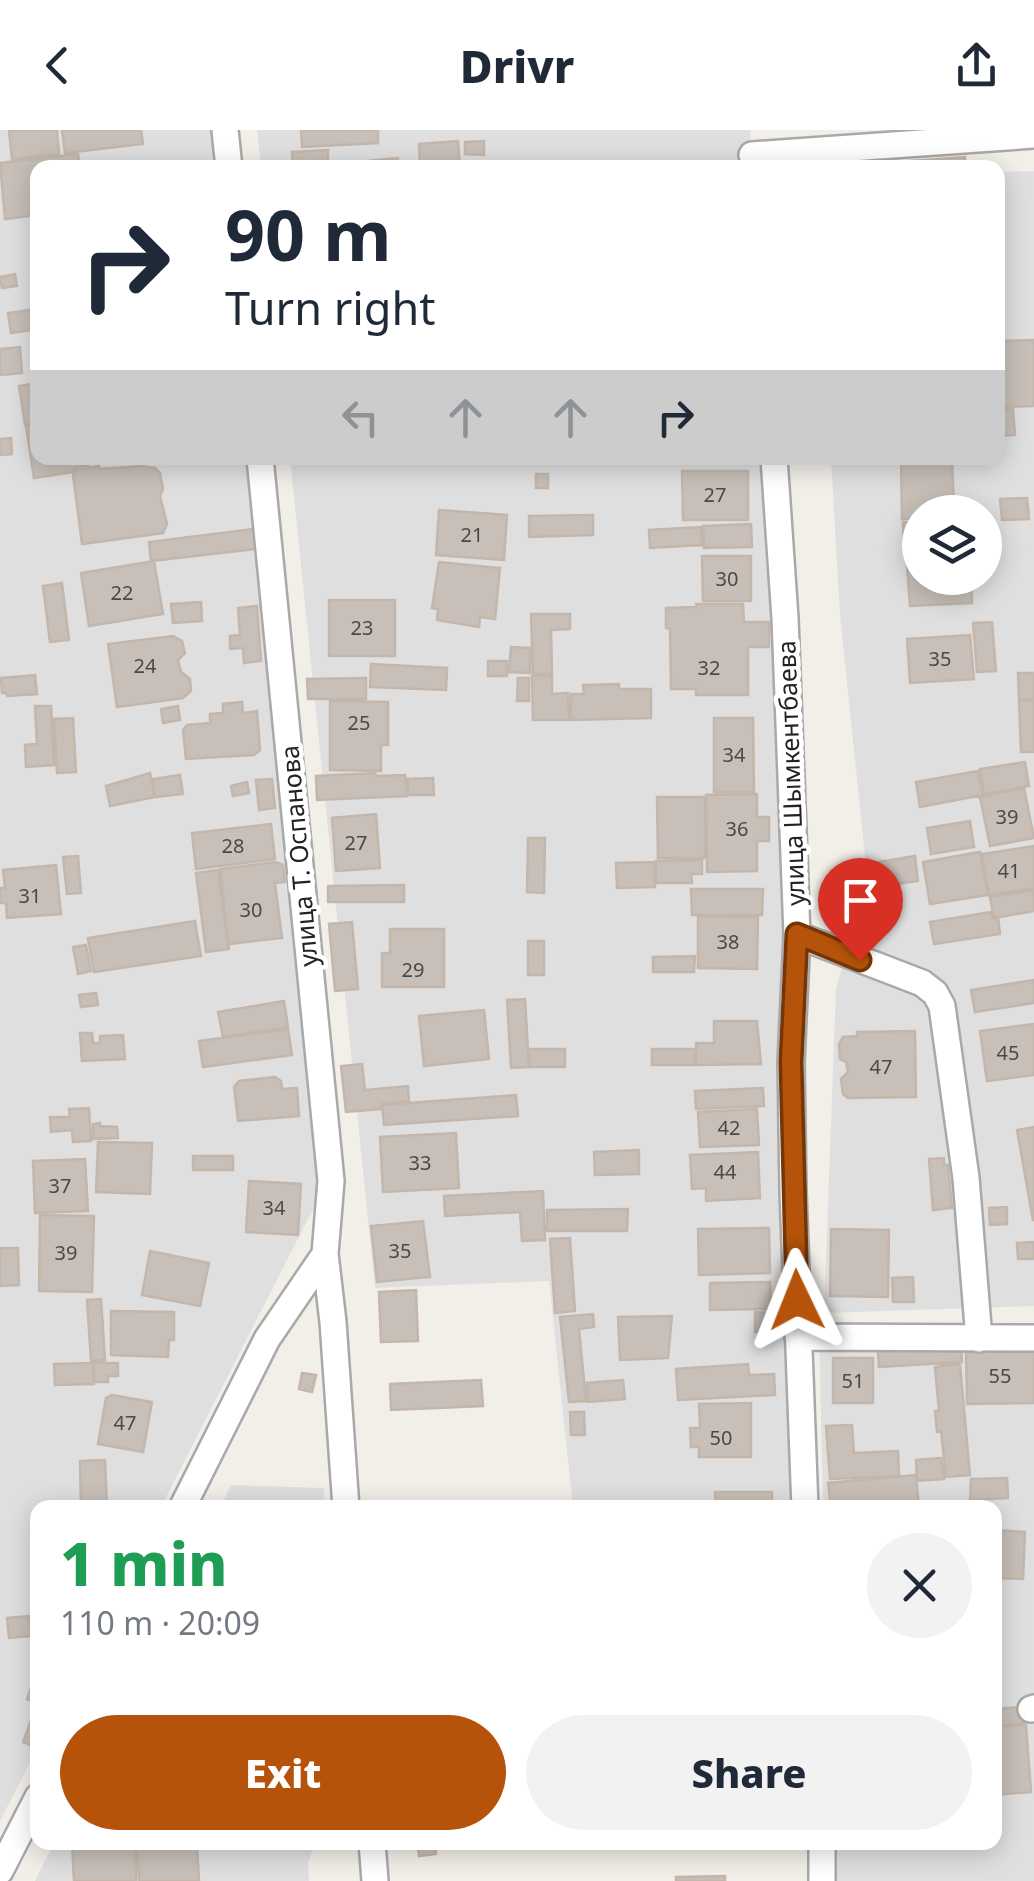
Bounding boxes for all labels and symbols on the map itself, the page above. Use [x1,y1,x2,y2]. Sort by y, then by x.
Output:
house number: 27 [704,481,726,508]
house number: 21 [461,521,483,548]
house number: 30 [716,565,738,592]
house number: 22 [111,579,133,606]
house number: 23 [351,614,373,641]
street label: улица Шымкентбаева [768,640,812,906]
house number: 35 [929,645,951,672]
house number: 24 [134,652,157,679]
house number: 32 [698,654,720,681]
house number: 25 [348,709,370,736]
house number: 34 [723,741,746,768]
street label: улица Т. Оспанова [271,744,325,968]
house number: 39 [996,803,1018,830]
house number: 36 [726,815,748,842]
house number: 27 [345,829,367,856]
house number: 28 [222,832,244,859]
house number: 41 [998,857,1020,884]
pin [818,858,903,961]
house number: 31 [19,882,41,909]
house number: 30 [240,896,262,923]
house number: 38 [717,928,739,955]
house number: 29 [402,956,424,983]
house number: 45 [997,1039,1019,1066]
house number: 47 [870,1053,892,1080]
house number: 42 [718,1114,740,1141]
house number: 33 [409,1149,431,1176]
house number: 44 [714,1158,737,1185]
house number: 37 [49,1172,71,1199]
house number: 34 [263,1194,286,1221]
house number: 35 [389,1237,411,1264]
house number: 39 [55,1239,77,1266]
position arrow [745,1248,849,1352]
house number: 55 [989,1362,1011,1389]
house number: 51 [842,1367,864,1394]
house number: 47 [114,1409,136,1436]
house number: 50 [710,1424,732,1451]

